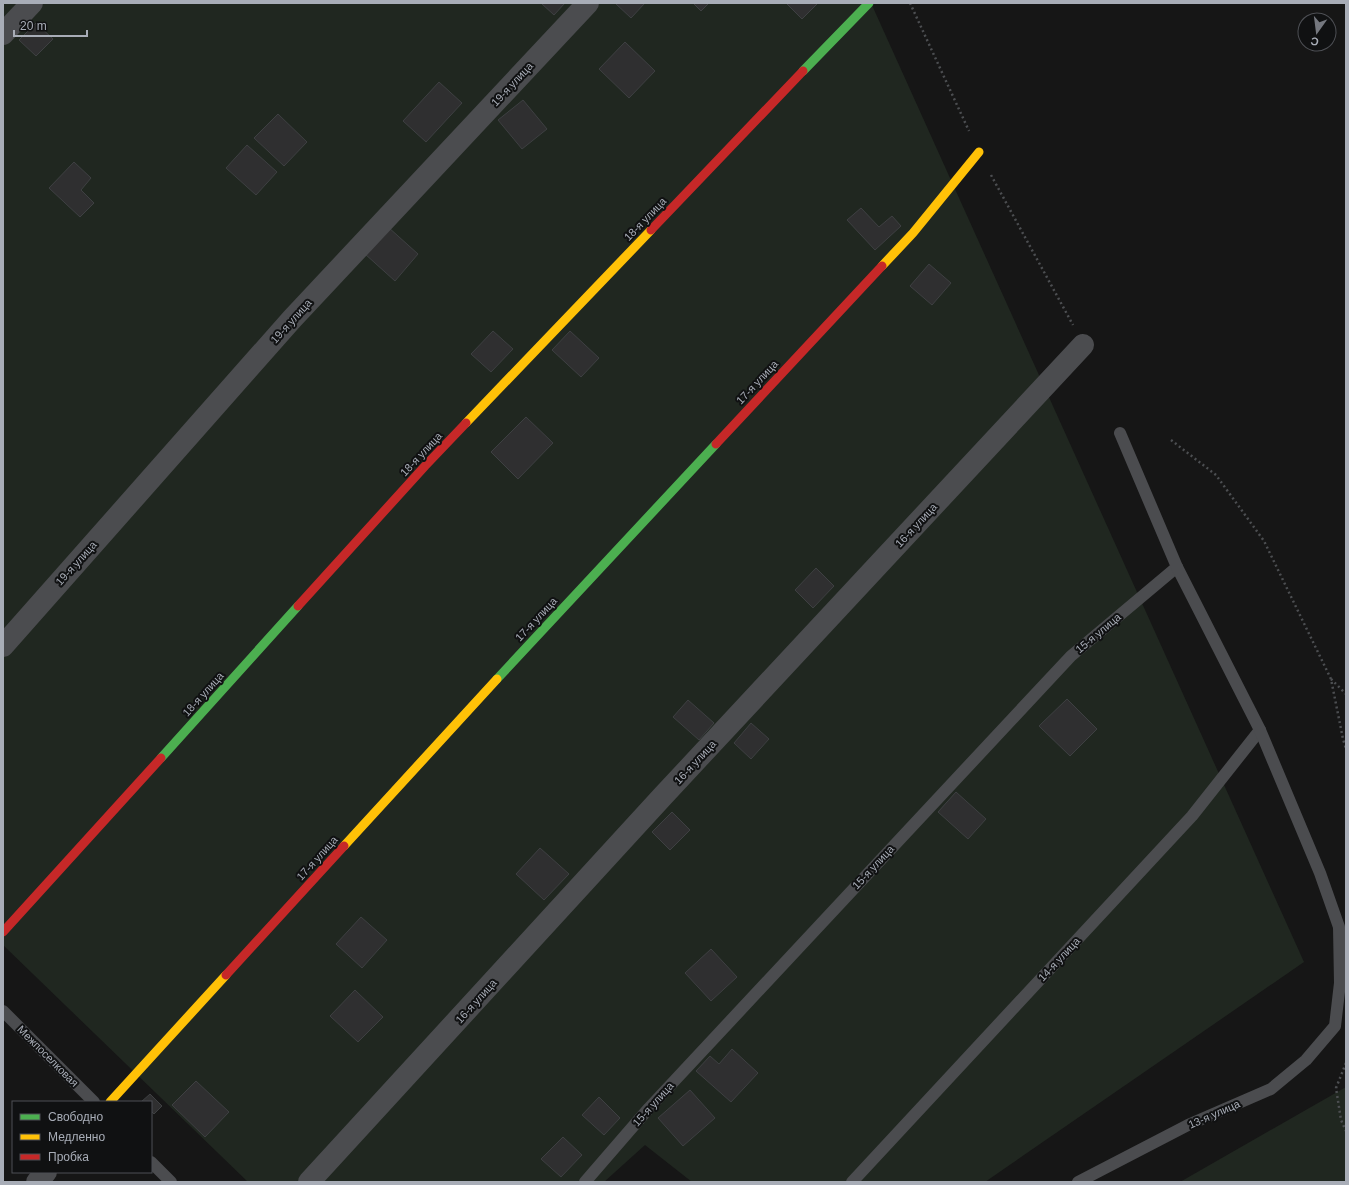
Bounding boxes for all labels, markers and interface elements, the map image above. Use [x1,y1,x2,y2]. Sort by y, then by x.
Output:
scale bar [14,12,87,38]
north arrow [1297,12,1337,52]
text: 20 m [20,19,47,33]
text: С [1309,35,1320,48]
street label: 19-я улица [489,59,536,108]
street label: 18-я улица [622,194,669,243]
street label: 19-я улица [268,296,314,346]
street label: 17-я улица [734,357,781,406]
street label: 18-я улица [398,429,445,478]
street label: 16-я улица [893,500,940,549]
street label: 19-я улица [53,538,99,588]
street label: 17-я улица [513,594,560,643]
street label: 15-я улица [1073,610,1124,655]
street label: 18-я улица [180,669,226,719]
street label: 16-я улица [672,737,719,786]
street label: 17-я улица [294,833,340,883]
street label: 15-я улица [850,842,897,891]
street label: 14-я улица [1036,934,1083,983]
street label: 16-я улица [453,976,499,1026]
street label: Межпоселковая [15,1023,81,1089]
street label: 15-я улица [630,1079,676,1129]
street label: 13-я улица [1186,1097,1242,1131]
legend [12,1101,152,1173]
text: Свободно [48,1110,103,1124]
text: Медленно [48,1130,105,1144]
text: Пробка [48,1150,89,1164]

